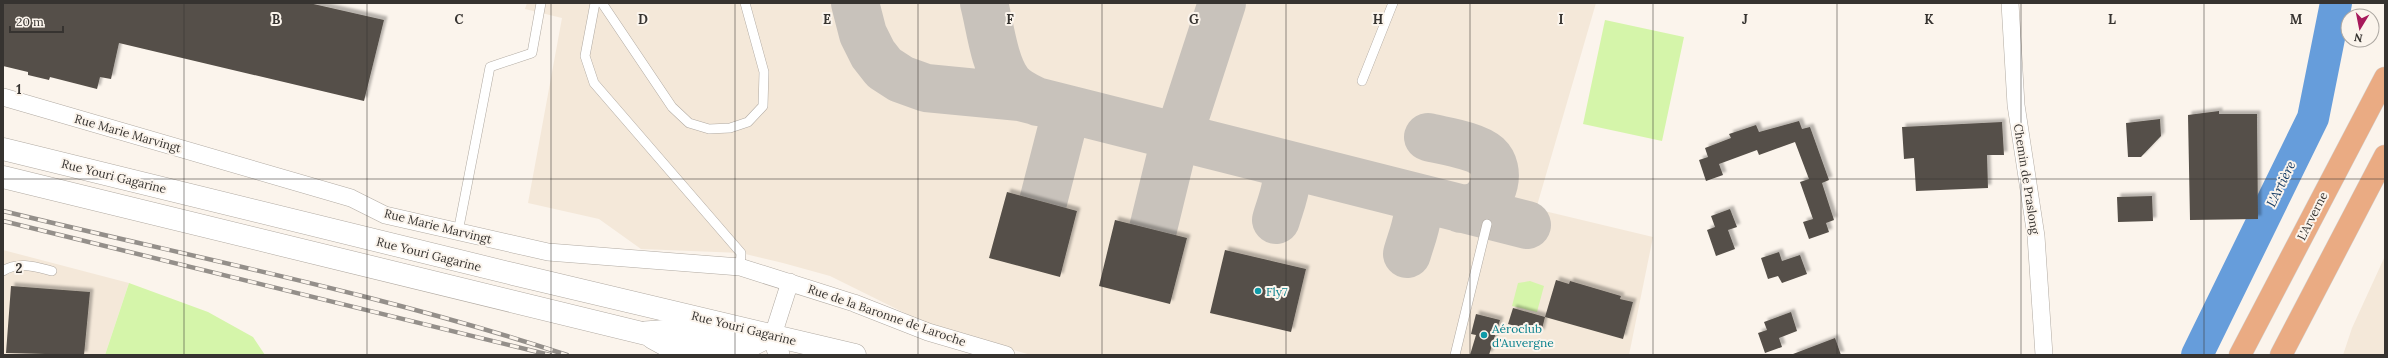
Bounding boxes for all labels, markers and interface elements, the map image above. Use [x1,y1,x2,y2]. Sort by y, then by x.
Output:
scale bar [10,8,63,34]
north arrow [2340,8,2380,48]
text: B [272,11,281,28]
text: C [455,11,464,28]
text: D [638,11,648,28]
text: E [823,11,831,28]
text: F [1006,11,1014,28]
text: G [1189,11,1199,28]
text: H [1373,11,1383,28]
text: I [1558,11,1564,28]
text: J [1742,11,1748,28]
text: K [1924,11,1934,28]
text: L [2108,11,2116,28]
text: M [2290,11,2303,28]
text: 20 m [16,14,44,29]
text: N [2352,30,2364,45]
text: 1 [16,81,22,98]
street label: Rue Marie Marvingt [73,111,183,156]
street label: Chemin de Praslong [2011,123,2043,236]
street label: Rue Youri Gagarine [60,156,168,196]
water label: L'Artière [2263,158,2299,210]
street label: L'Arverne [2293,189,2331,243]
street label: Rue Marie Marvingt [383,205,494,247]
street label: Rue Youri Gagarine [375,234,483,274]
text: 2 [16,260,23,277]
street label: Rue de la Baronne de Laroche [806,281,969,349]
place label: Fly7 [1266,284,1288,299]
marker: Fly7 [1253,286,1263,296]
street label: Rue Youri Gagarine [690,308,798,348]
place label: Aéroclub d'Auvergne [1491,321,1554,350]
marker: Aéroclub d'Auvergne [1479,330,1489,340]

